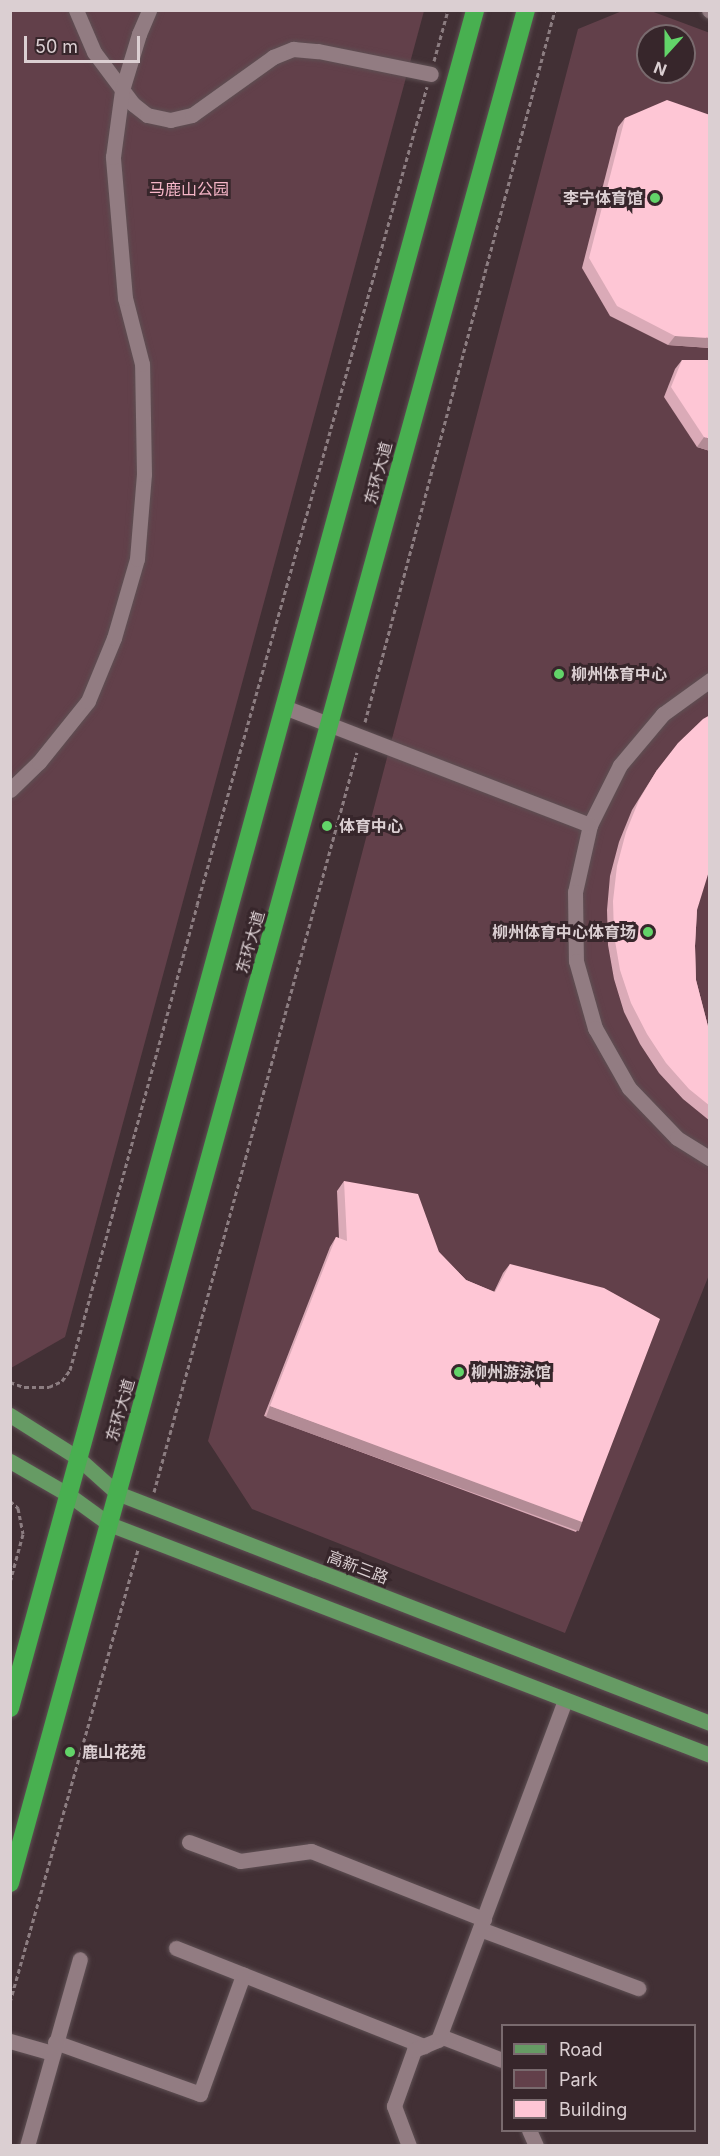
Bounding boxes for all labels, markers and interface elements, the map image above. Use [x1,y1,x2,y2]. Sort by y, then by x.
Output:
scale bar [27,24,142,62]
north arrow [636,24,696,84]
text: 50 m [35,36,78,57]
text: N [651,57,670,80]
park label: 马鹿山公园 [149,179,229,199]
place label: 李宁体育馆 [563,188,643,208]
marker: 李宁体育馆 [648,191,662,205]
street label: 东环大道 [360,440,396,506]
place label: 柳州体育中心 [571,664,667,684]
marker: 柳州体育中心 [552,667,566,681]
place label: 体育中心 [339,816,403,836]
marker: 体育中心 [320,819,334,833]
street label: 东环大道 [232,909,268,975]
place label: 柳州体育中心体育场 [492,922,636,942]
marker: 柳州体育中心体育场 [641,925,655,939]
place label: 柳州游泳馆 [471,1362,551,1382]
marker: 柳州游泳馆 [452,1365,466,1379]
street label: 东环大道 [102,1377,138,1443]
street label: 高新三路 [325,1547,391,1587]
place label: 鹿山花苑 [82,1742,146,1762]
marker: 鹿山花苑 [63,1745,77,1759]
legend [501,2024,696,2132]
text: Road [559,2039,602,2060]
text: Park [559,2069,598,2090]
text: Building [559,2099,627,2120]

